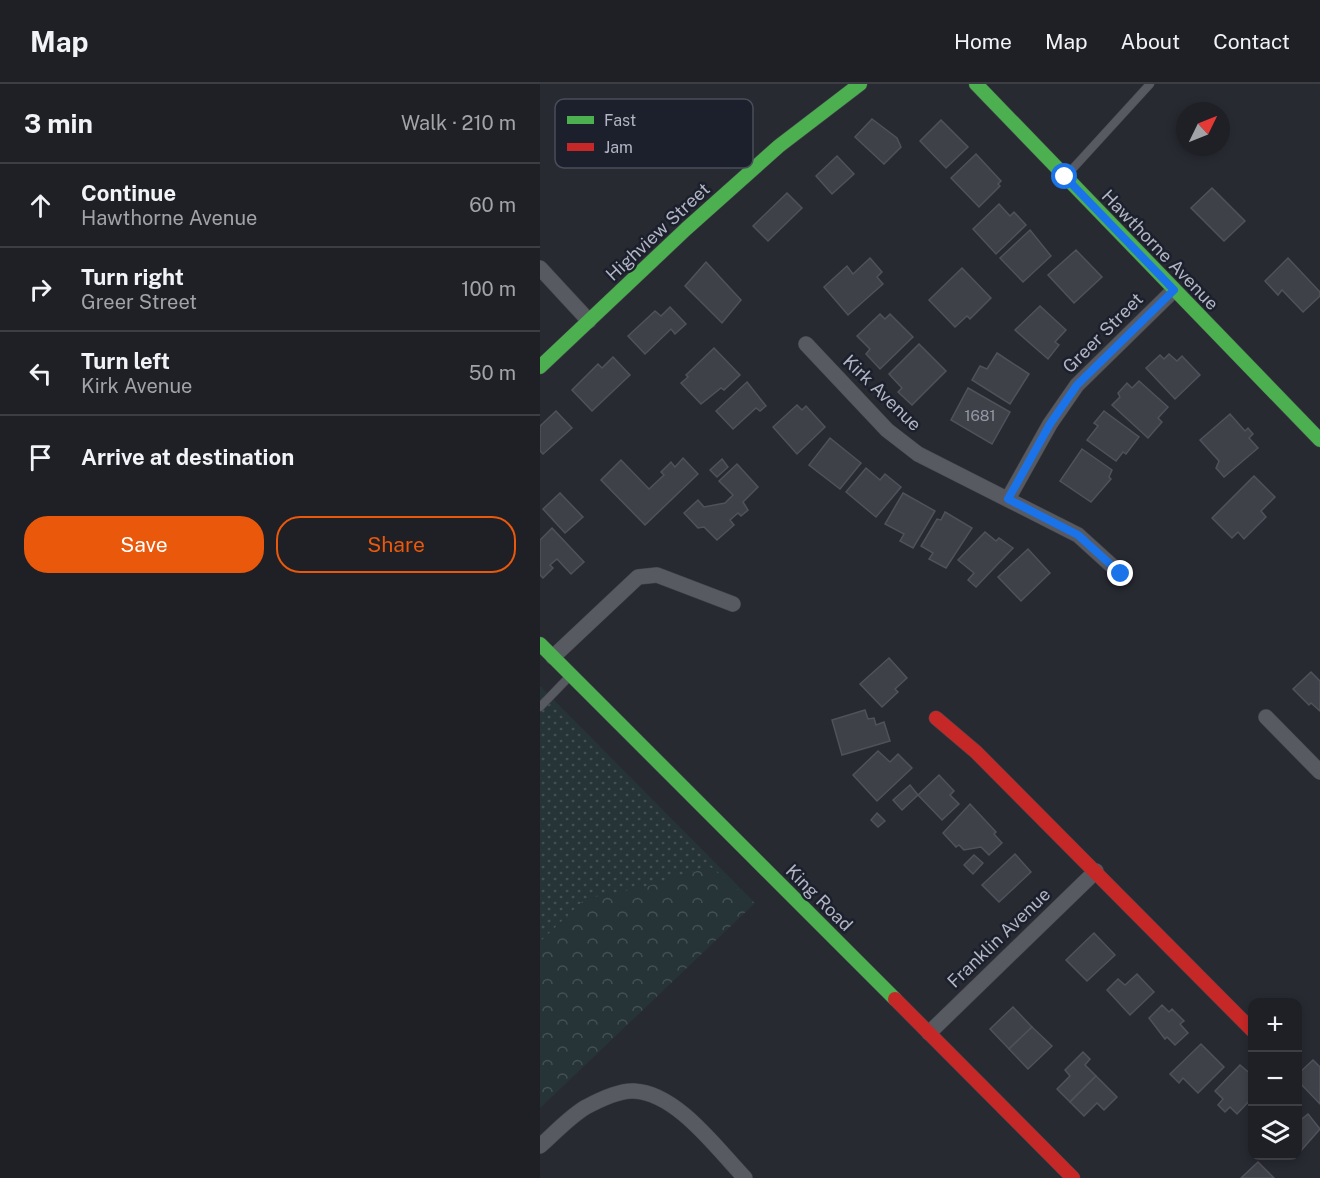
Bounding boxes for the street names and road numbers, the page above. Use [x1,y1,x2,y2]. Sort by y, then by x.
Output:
street label: Highview Street [601,178,714,285]
street label: Hawthorne Avenue [1098,185,1223,314]
street label: Greer Street [1058,288,1147,377]
street label: Kirk Avenue [839,350,926,435]
street label: King Road [782,860,857,935]
street label: Franklin Avenue [943,883,1054,992]

